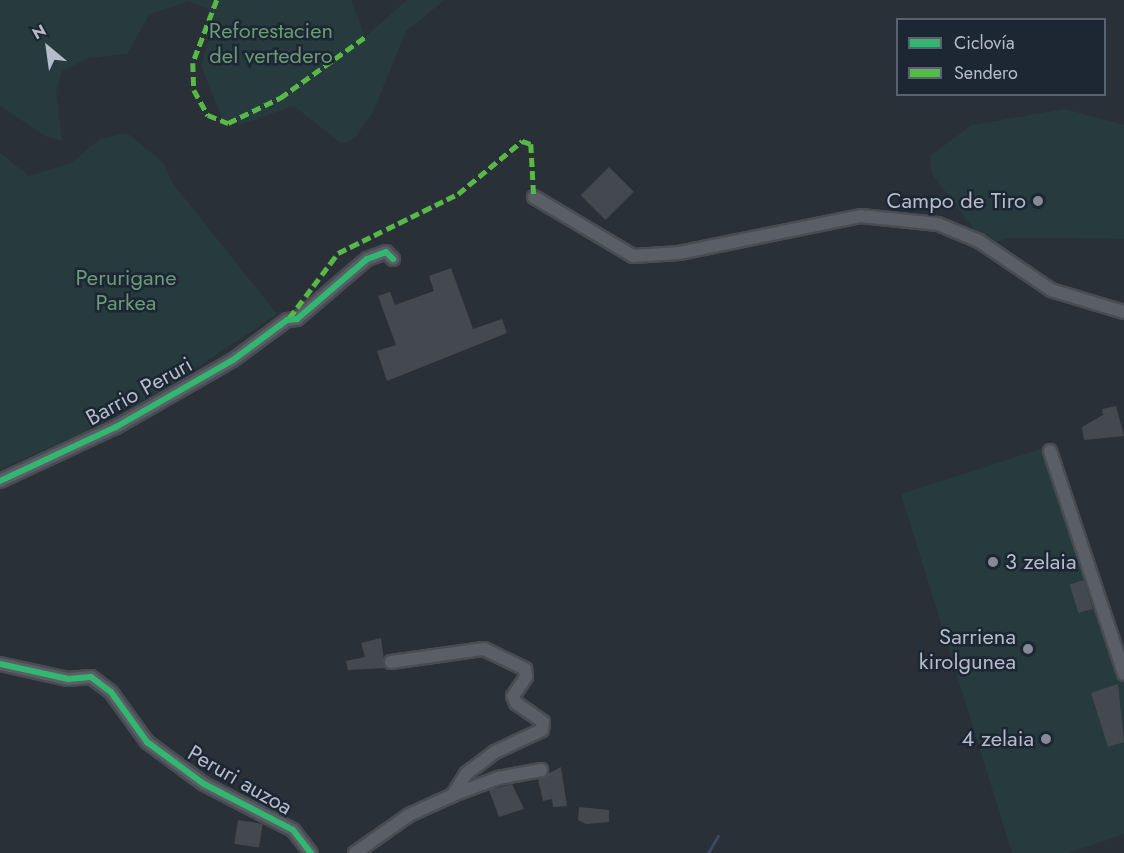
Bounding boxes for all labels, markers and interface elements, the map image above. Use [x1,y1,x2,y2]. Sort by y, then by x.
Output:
park label: Reforestacien del vertedero [209,17,333,68]
north arrow [18,18,78,78]
legend [896,18,1106,96]
text: N [28,19,50,45]
text: Ciclovía [954,30,1015,56]
text: Sendero [954,60,1018,86]
place label: Campo de Tiro [886,188,1026,214]
marker: Campo de Tiro [1031,194,1045,208]
park label: Perurigane Parkea [75,264,177,316]
street label: Barrio Peruri [81,351,197,431]
place label: 3 zelaia [1005,549,1077,575]
marker: 3 zelaia [986,555,1000,569]
place label: Sarriena kirolgunea [919,623,1016,674]
marker: Sarriena kirolgunea [1021,642,1035,656]
place label: 4 zelaia [962,726,1034,752]
marker: 4 zelaia [1039,732,1053,746]
street label: Peruri auzoa [183,740,297,820]

